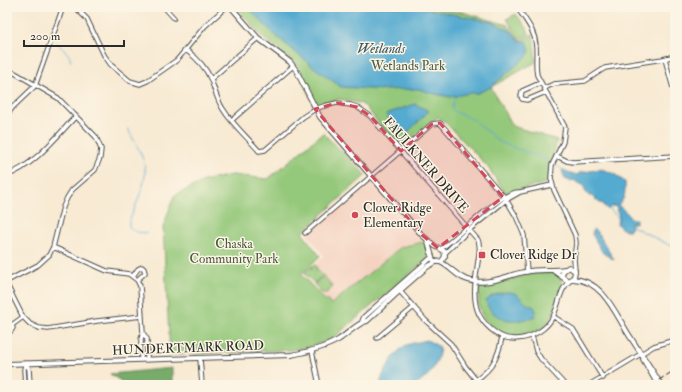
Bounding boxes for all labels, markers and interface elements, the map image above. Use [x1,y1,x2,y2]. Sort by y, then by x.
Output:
scale bar [24,22,124,48]
text: 200 m [30,29,61,44]
water label: Wetlands [357,40,406,57]
park label: Wetlands Park [370,58,446,74]
street label: FAULKNER DRIVE [380,114,472,216]
place label: Clover Ridge Elementary [363,200,432,232]
marker: Clover Ridge Elementary [350,210,360,220]
park label: Chaska Community Park [190,236,279,268]
place label: Clover Ridge Dr [490,247,577,263]
marker: Clover Ridge Dr [477,250,487,260]
street label: HUNDERTMARK ROAD [112,337,264,359]

